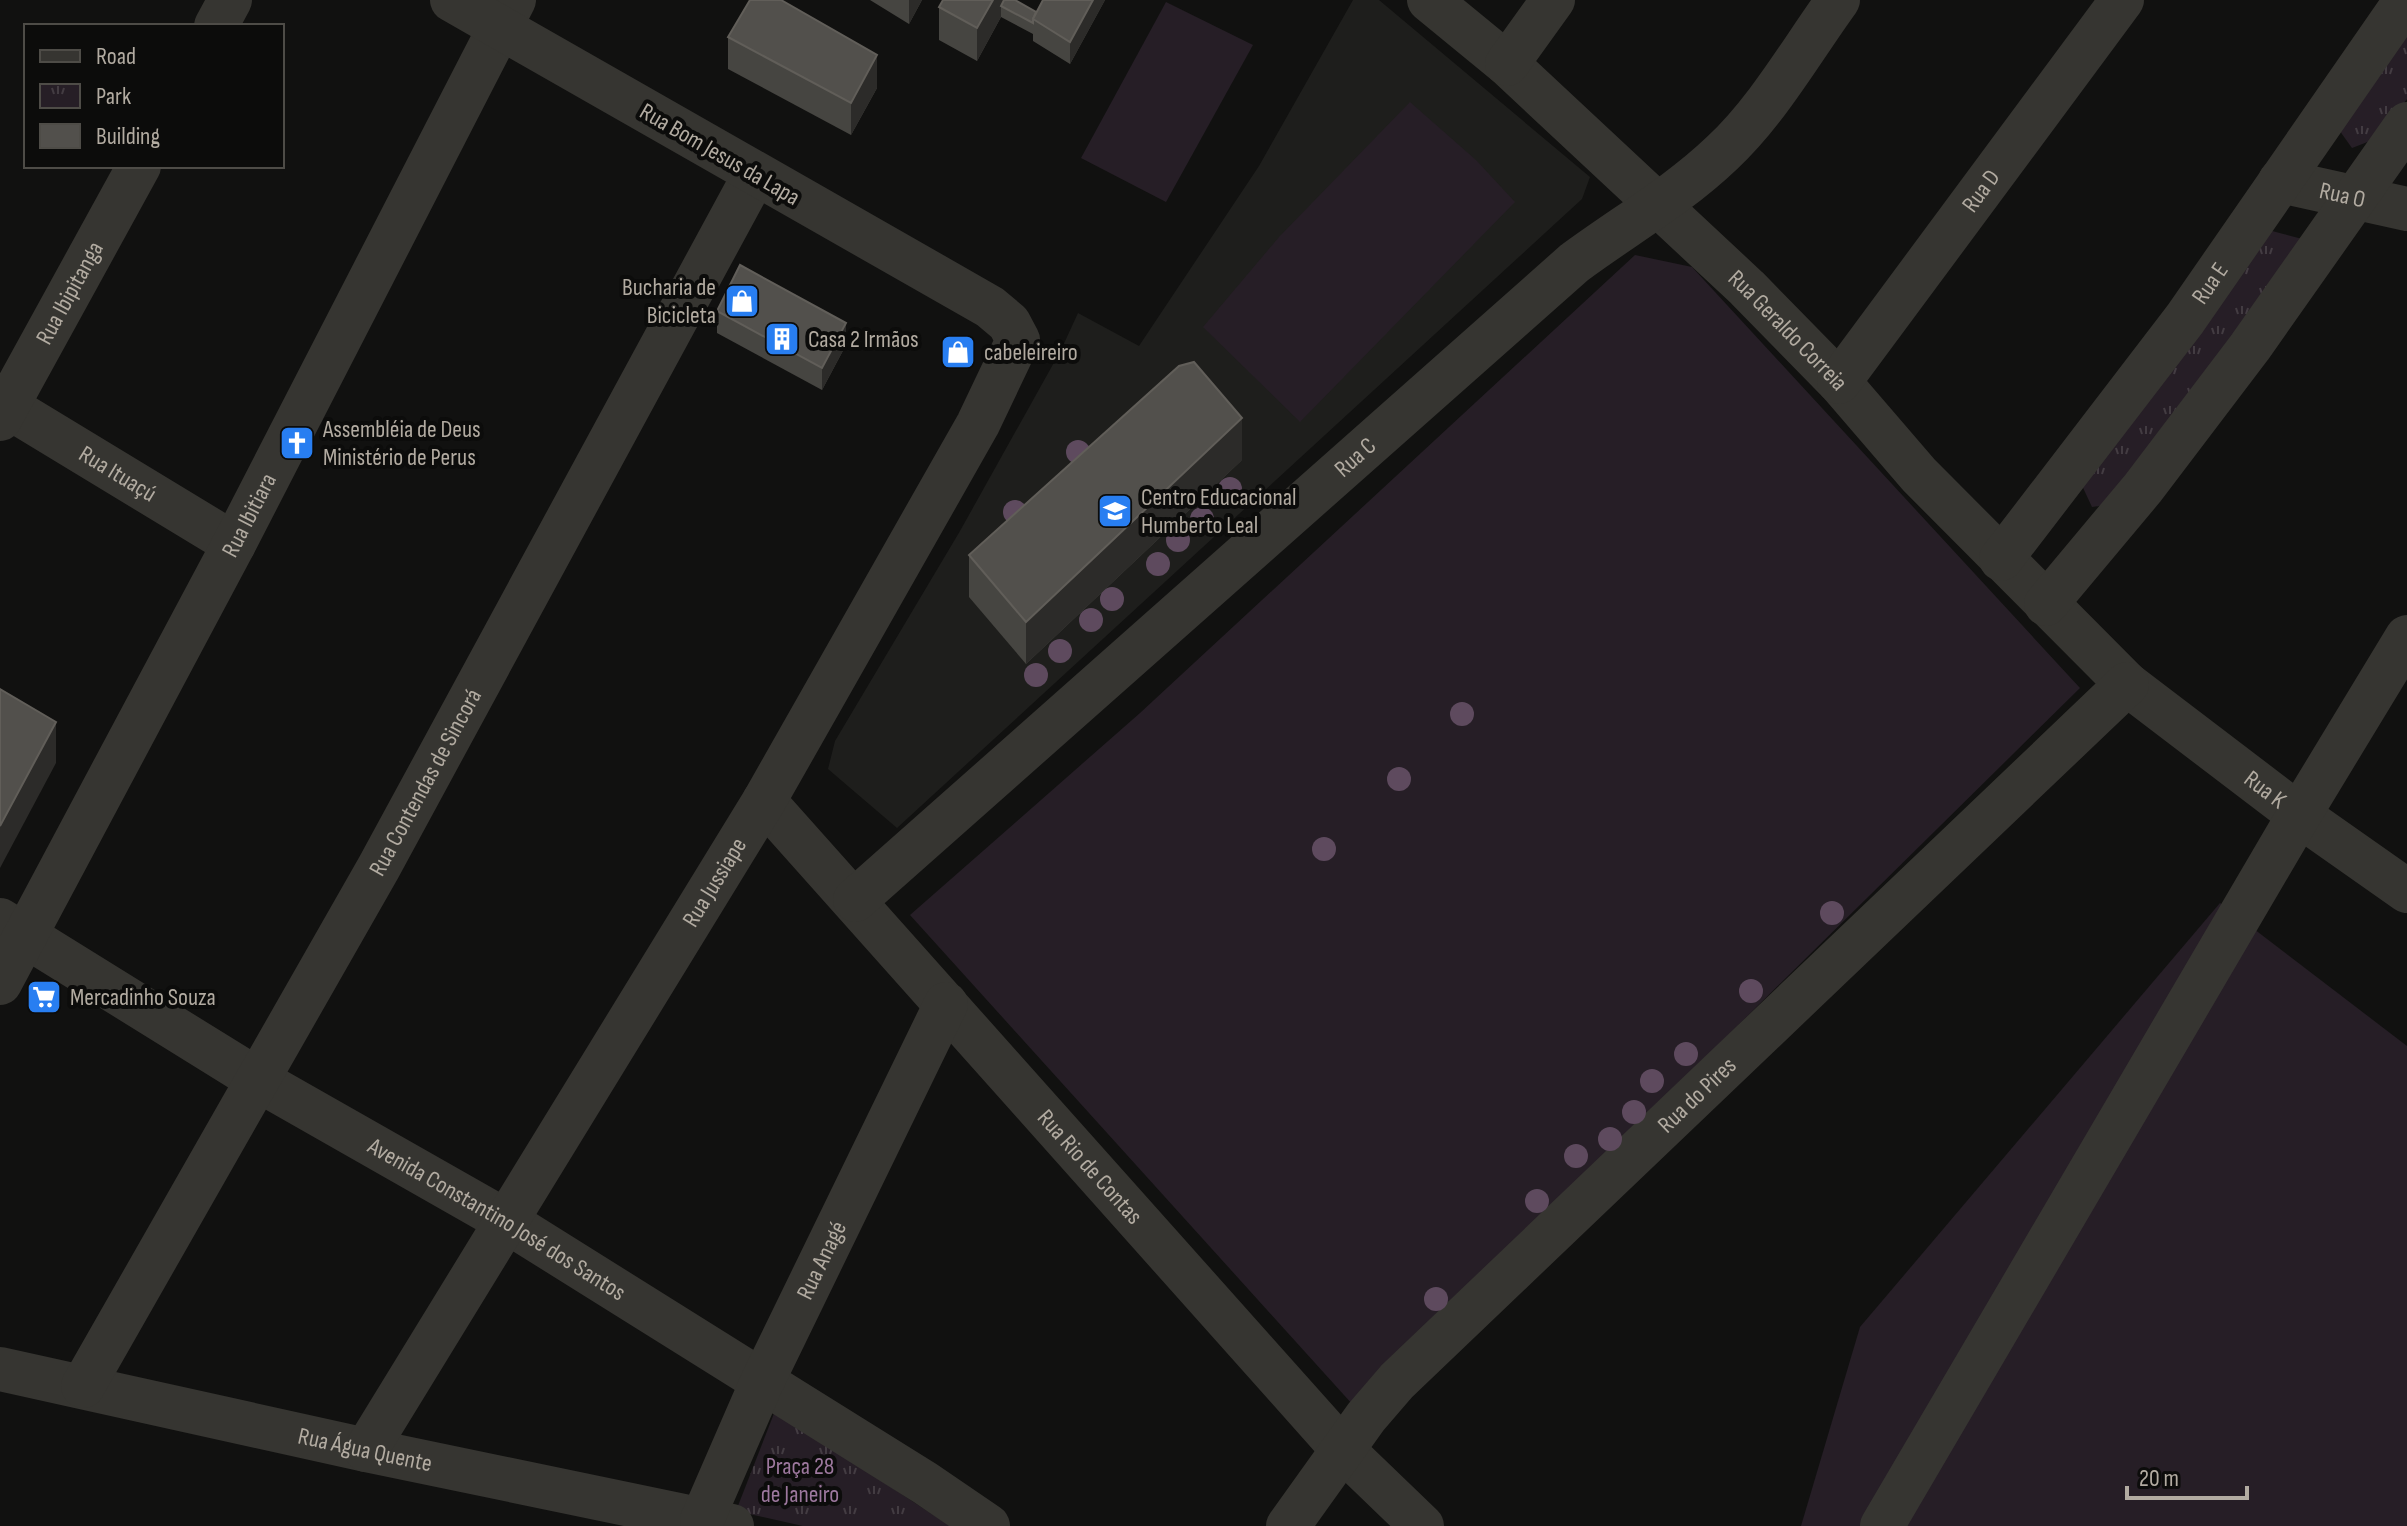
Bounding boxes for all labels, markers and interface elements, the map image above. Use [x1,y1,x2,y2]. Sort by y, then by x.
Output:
legend [24,24,284,168]
text: Road [96,42,136,71]
text: Park [96,82,131,111]
street label: Rua Bom Jesus da Lapa [635,97,805,212]
text: Building [96,122,160,151]
street label: Rua D [1956,164,2006,218]
street label: Rua O [2317,176,2368,214]
street label: Rua Ibipitanga [30,236,110,350]
street label: Rua E [2186,257,2235,310]
street label: Rua Geraldo Correia [1722,264,1854,397]
place label: Bucharia de Bicicleta [622,273,716,330]
shop icon: Bucharia de Bicicleta [723,282,761,320]
building icon: Casa 2 Irmãos [763,320,801,358]
place label: Casa 2 Irmãos [808,325,919,354]
shop icon: cabeleireiro [939,333,977,371]
place label: cabeleireiro [984,338,1078,367]
place label: Assembléia de Deus Ministério de Perus [322,415,481,472]
church icon: Assembléia de Deus Ministério de Perus [278,424,316,462]
street label: Rua C [1329,431,1382,483]
street label: Rua Ituaçú [74,439,162,509]
street label: Rua Ibitiara [216,469,283,562]
place label: Centro Educacional Humberto Leal [1141,483,1296,540]
school or university icon: Centro Educacional Humberto Leal [1096,492,1134,530]
street label: Rua Contendas de Sincorá [363,684,488,881]
street label: Rua K [2238,764,2292,815]
street label: Rua Jussiape [676,833,753,933]
supermarket icon: Mercadinho Souza [25,978,63,1016]
place label: Mercadinho Souza [70,983,216,1012]
street label: Rua do Pires [1652,1051,1742,1139]
street label: Rua Rio de Contas [1031,1104,1149,1230]
street label: Avenida Constantino José dos Santos [362,1131,631,1307]
street label: Rua Anagé [790,1216,853,1304]
street label: Rua Água Quente [295,1421,435,1478]
scale bar [2127,1450,2247,1500]
park label: Praça 28 de Janeiro [761,1452,839,1509]
text: 20 m [2139,1464,2179,1493]

